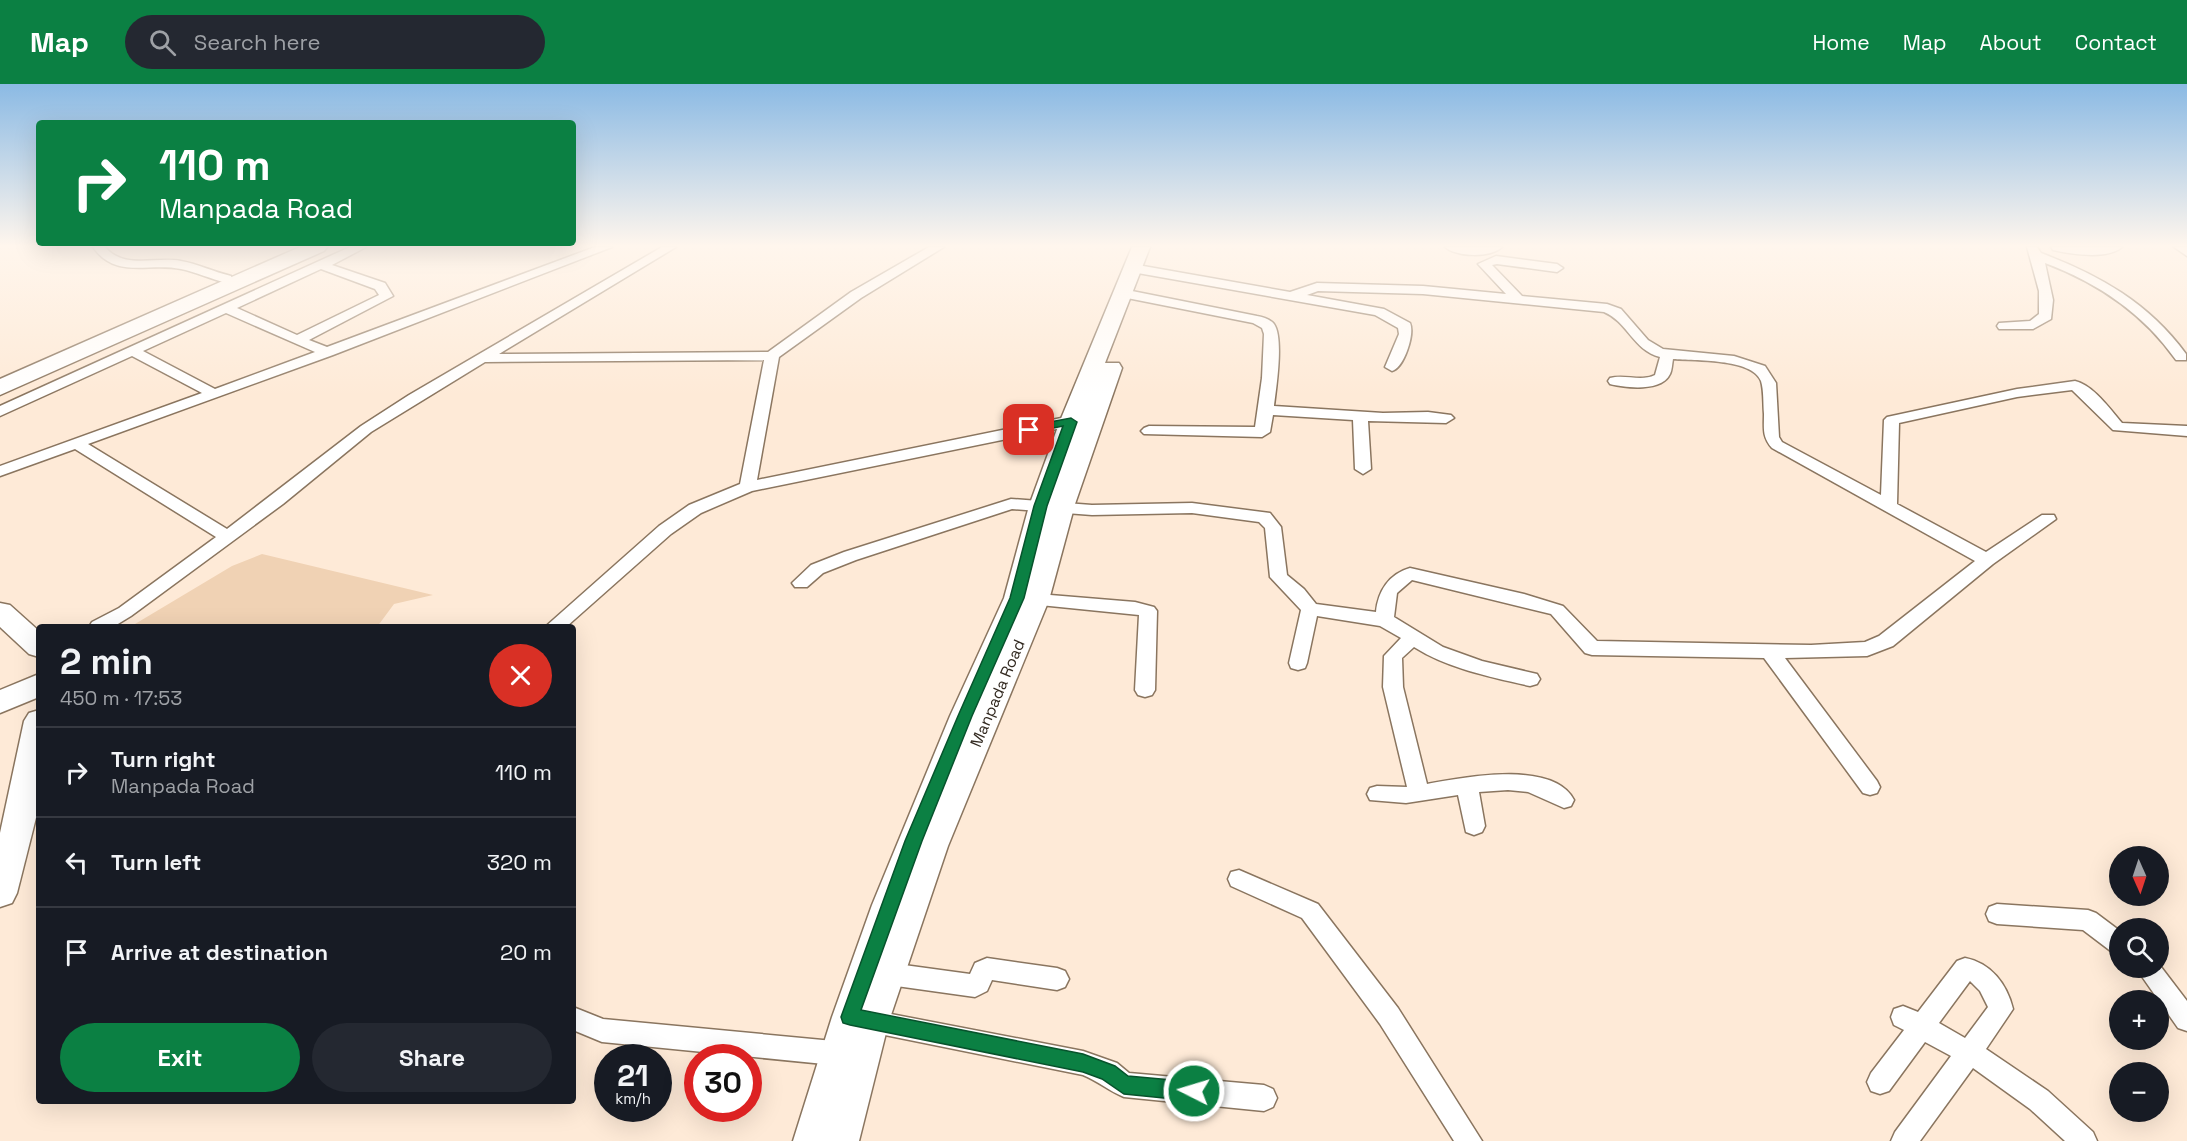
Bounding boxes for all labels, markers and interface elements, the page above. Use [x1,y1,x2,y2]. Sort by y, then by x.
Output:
search box [125,15,545,69]
text: Map [30,24,89,60]
icon: search [146,26,179,59]
text: Search here [194,28,321,56]
text: Home [1812,29,1870,56]
text: Map [1903,29,1947,56]
text: About [1980,29,2042,56]
text: Contact [2075,29,2157,56]
text: 110 m [159,139,271,192]
icon: right [60,144,138,222]
text: Manpada Road [159,191,353,226]
pin [1003,404,1054,455]
icon: arrive [1012,413,1045,446]
street label: Manpada Road [965,636,1030,750]
text: 2 min [60,639,153,685]
button: close [489,644,552,707]
text: 450 m · 17:53 [60,685,182,711]
text: Turn right [111,745,216,773]
icon: right [60,756,93,789]
text: 110 m [495,758,552,786]
text: Manpada Road [111,773,255,799]
icon: left [60,846,93,879]
north arrow [2109,846,2169,906]
map controls [2109,846,2169,1122]
text: Turn left [111,848,201,876]
text: 320 m [487,848,552,876]
button: search [2109,918,2169,978]
icon: arrive [60,936,93,969]
text: Arrive at destination [111,938,328,966]
text: 20 m [500,938,552,966]
button: + [2109,990,2169,1050]
button: Exit [60,1023,300,1092]
button: Share [312,1023,552,1092]
speed limit sign: 30 [684,1044,762,1122]
text: 21 [617,1056,649,1095]
position arrow [1162,1059,1226,1123]
button: − [2109,1062,2169,1122]
text: km/h [615,1089,651,1108]

